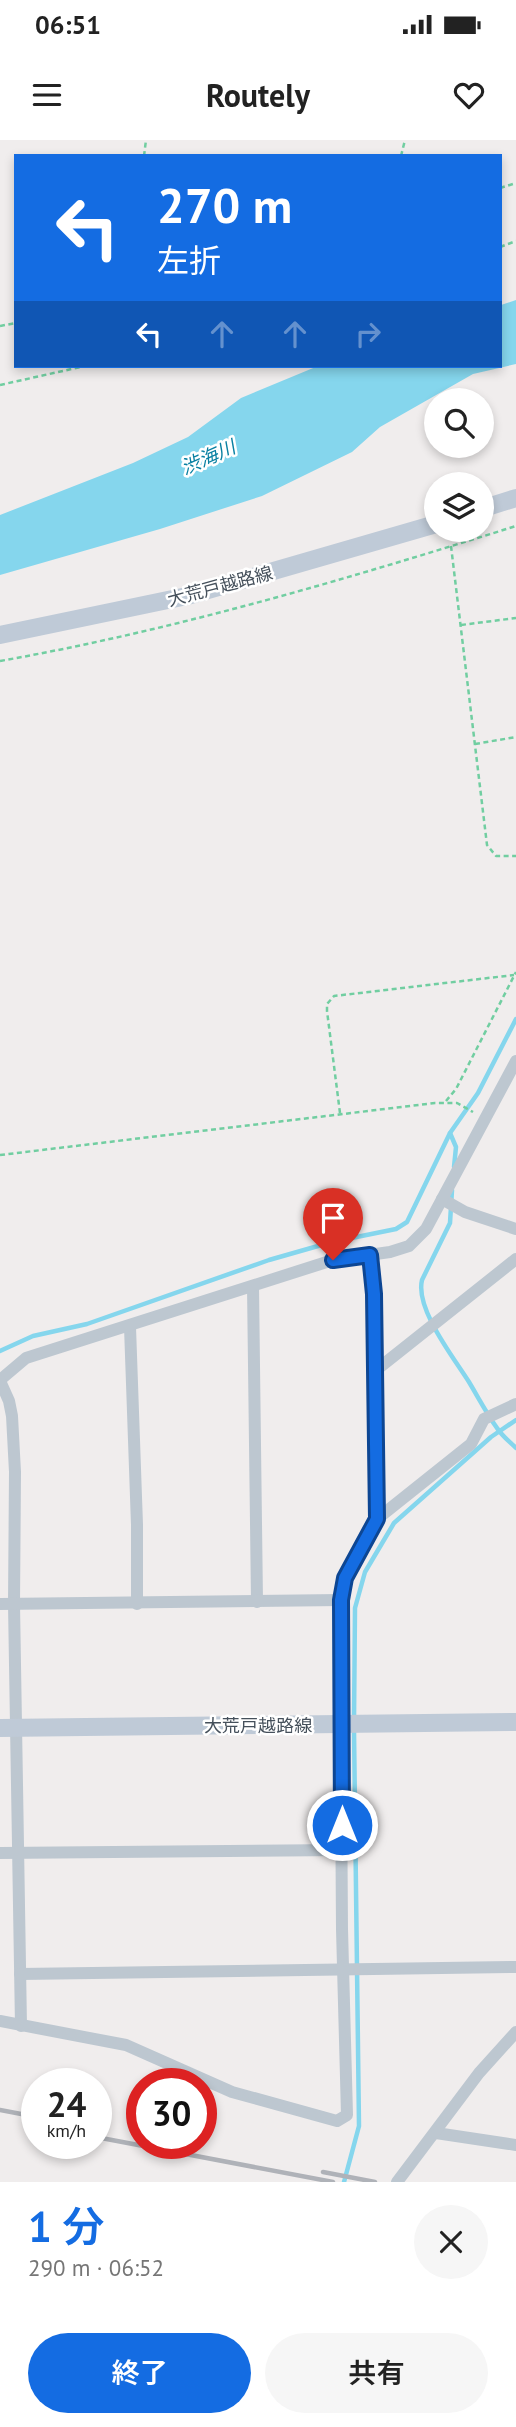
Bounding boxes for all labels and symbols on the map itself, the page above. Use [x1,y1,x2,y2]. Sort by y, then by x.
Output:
water label: 渋海川 [177,434,241,480]
street label: 大荒戸越路線 [165,561,275,611]
pin [303,1188,363,1260]
street label: 大荒戸越路線 [204,1714,312,1737]
position arrow [305,1788,379,1862]
speed limit sign: 30 [126,2068,217,2159]

